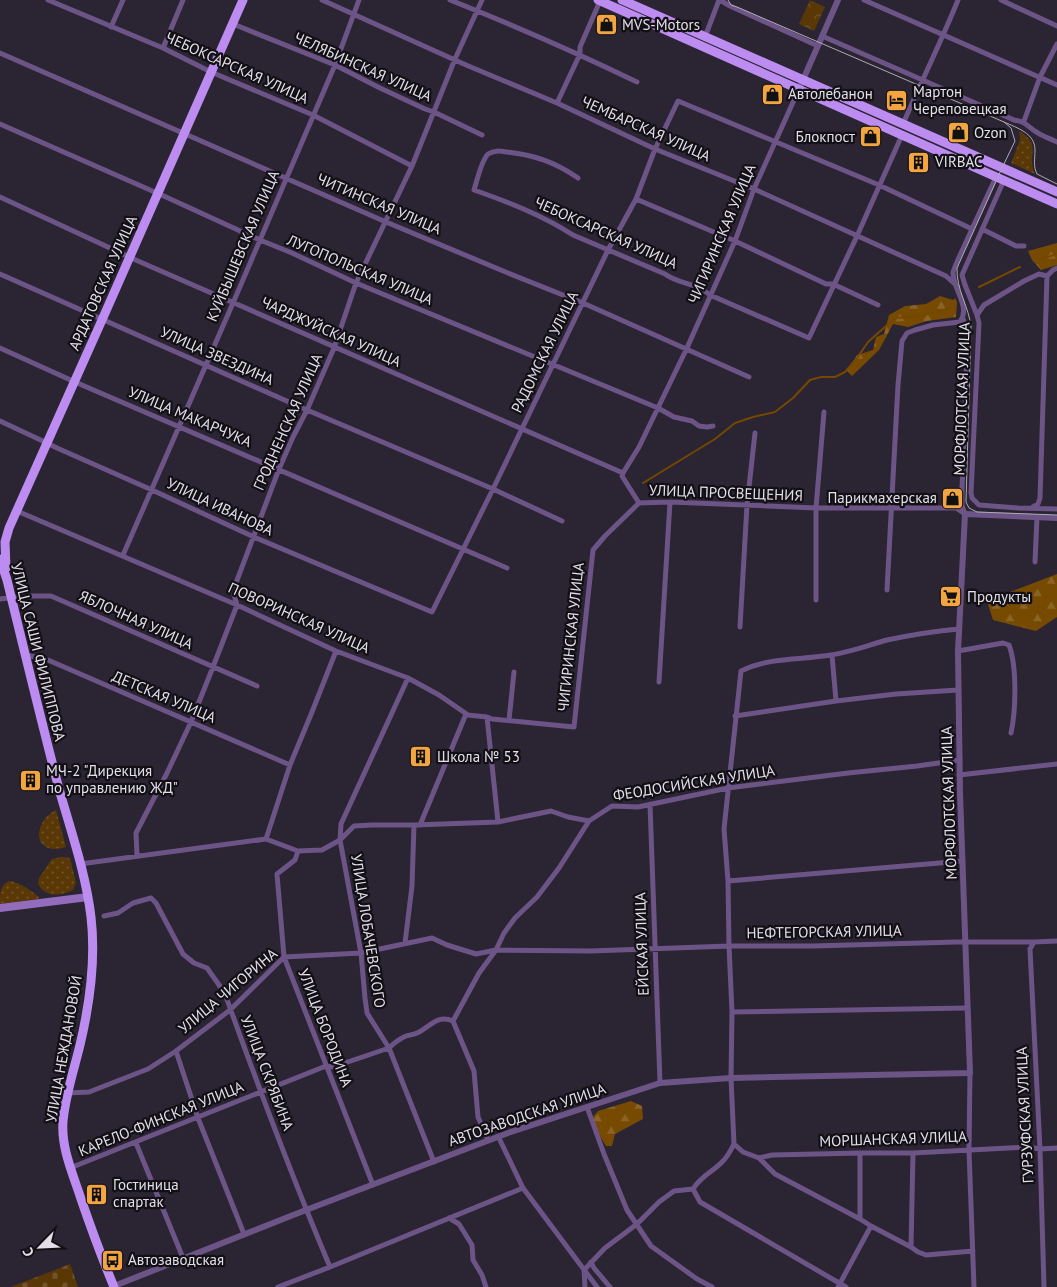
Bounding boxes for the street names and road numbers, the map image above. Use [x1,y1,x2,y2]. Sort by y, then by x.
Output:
street label: ЧЕБОКСАРСКАЯ УЛИЦА [163,27,312,108]
street label: ЧЕЛЯБИНСКАЯ УЛИЦА [291,28,435,106]
street label: ЧЕМБАРСКАЯ УЛИЦА [579,92,714,166]
street label: ЧИГИРИНСКАЯ УЛИЦА [684,161,760,307]
street label: КУЙБЫШЕВСКАЯ УЛИЦА [202,167,283,324]
street label: ЧИТИНСКАЯ УЛИЦА [314,169,444,238]
street label: ЧЕБОКСАРСКАЯ УЛИЦА [532,192,681,273]
street label: АРДАТОВСКАЯ УЛИЦА [64,212,141,353]
street label: ЛУГОПОЛЬСКАЯ УЛИЦА [283,230,436,309]
street label: РАДОМСКАЯ УЛИЦА [507,288,582,416]
street label: ЧАРДЖУЙСКАЯ УЛИЦА [258,292,404,371]
street label: УЛИЦА ЗВЕЗДИНА [158,322,277,389]
street label: МОРФЛОТСКАЯ УЛИЦА [949,322,974,476]
street label: ГРОДНЕНСКАЯ УЛИЦА [249,350,326,493]
street label: УЛИЦА МАКАРЧУКА [126,382,255,451]
street label: УЛИЦА ИВАНОВА [164,474,277,540]
street label: УЛИЦА ПРОСВЕЩЕНИЯ [649,480,803,505]
street label: УЛИЦА САШИ ФИЛИППОВА [7,561,70,743]
street label: ЧИГИРИНСКАЯ УЛИЦА [553,561,588,712]
street label: ПОВОРИНСКАЯ УЛИЦА [225,578,373,657]
street label: ЯБЛОЧНАЯ УЛИЦА [76,586,196,653]
street label: ДЕТСКАЯ УЛИЦА [109,666,219,727]
street label: МОРФЛОТСКАЯ УЛИЦА [936,726,961,880]
street label: ФЕОДОСИЙСКАЯ УЛИЦА [612,760,776,805]
street label: УЛИЦА ЛОБАЧЕВСКОГО [347,853,390,1009]
street label: ЕЙСКАЯ УЛИЦА [630,892,653,996]
street label: НЕФТЕГОРСКАЯ УЛИЦА [746,921,902,942]
street label: УЛИЦА ЧИГОРИНА [174,944,281,1037]
street label: УЛИЦА БОРОДИНА [294,966,357,1090]
street label: УЛИЦА НЕЖДАНОВОЙ [41,974,86,1124]
street label: УЛИЦА СКРЯБИНА [237,1013,298,1133]
street label: ГУРЗУФСКАЯ УЛИЦА [1011,1046,1038,1184]
street label: КАРЕЛО-ФИНСКАЯ УЛИЦА [75,1077,246,1160]
street label: АВТОЗАВОДСКАЯ УЛИЦА [446,1079,608,1150]
street label: МОРШАНСКАЯ УЛИЦА [819,1126,967,1151]

